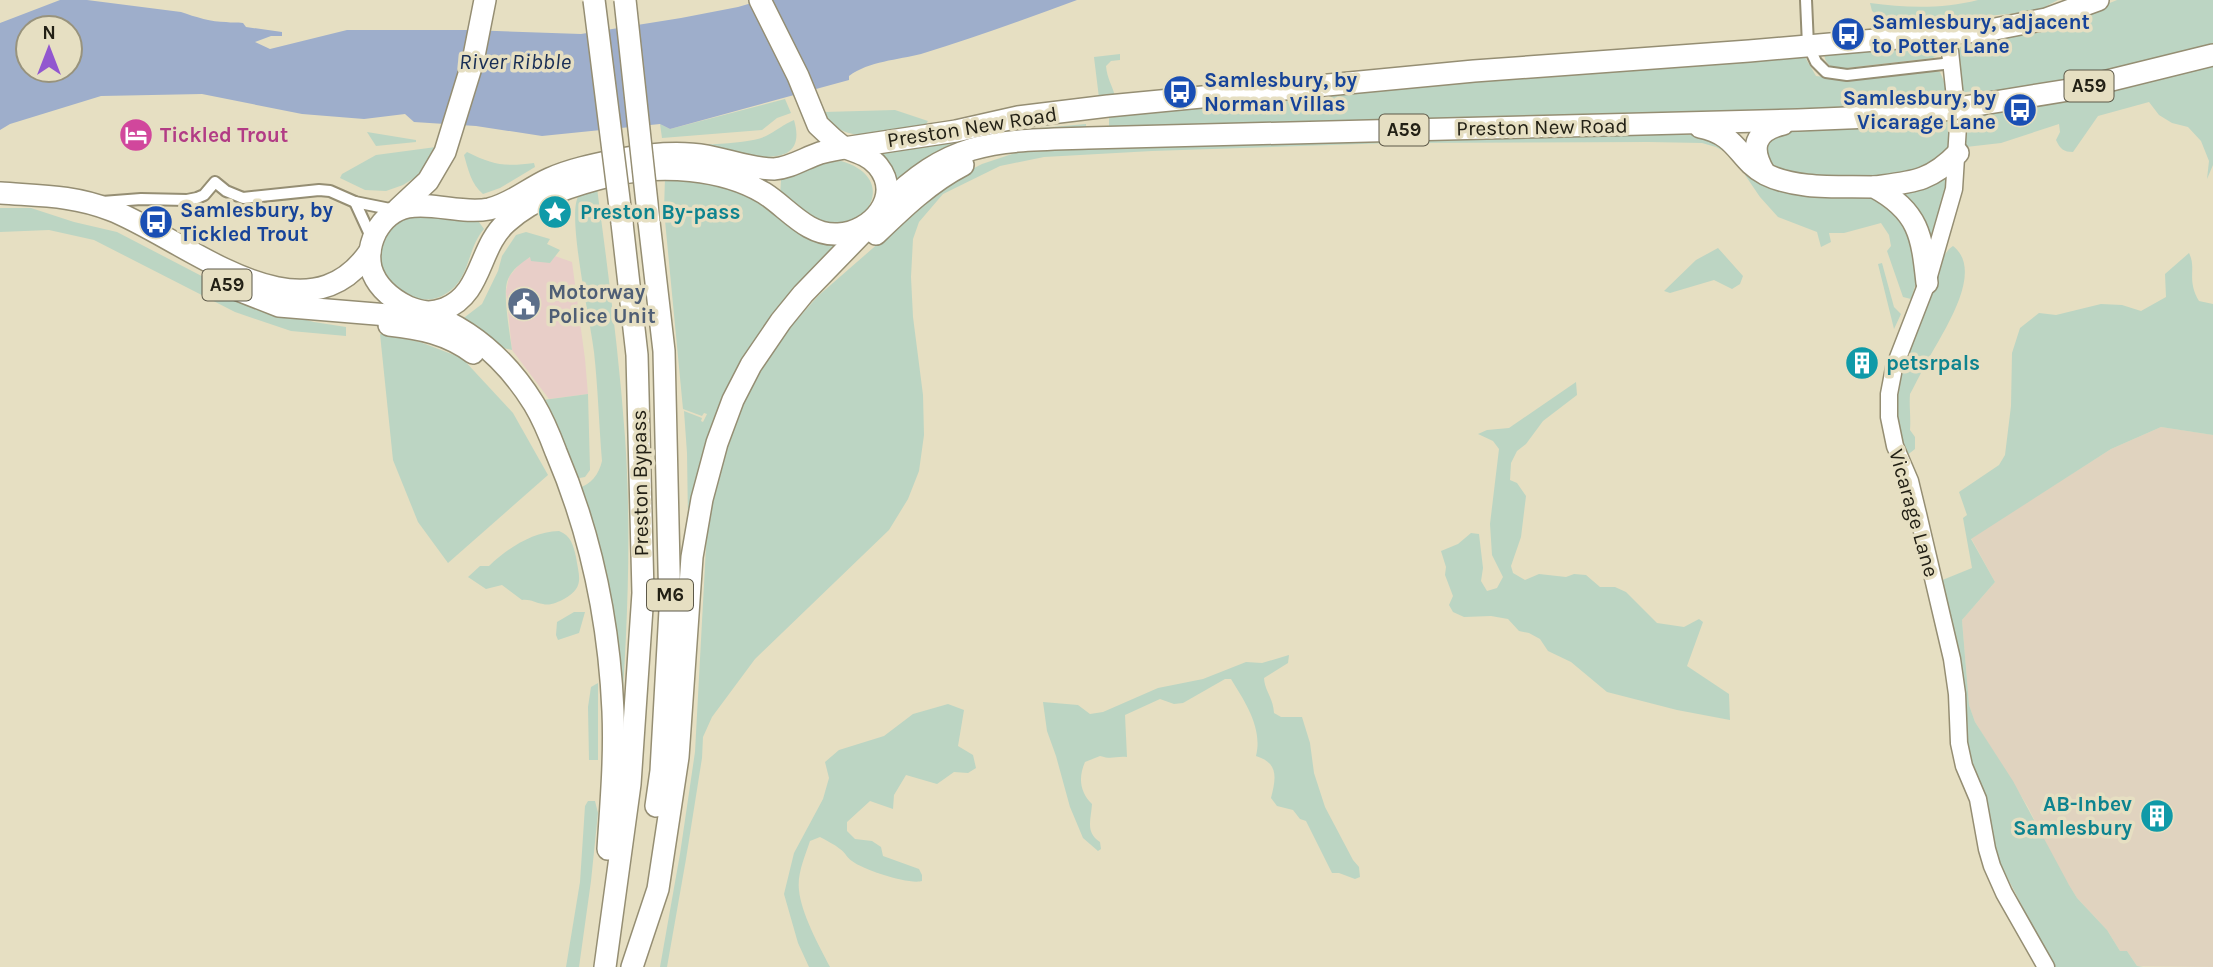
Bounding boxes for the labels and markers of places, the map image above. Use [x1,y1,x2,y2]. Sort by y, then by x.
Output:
place label: Samlesbury, adjacent to Potter Lane [1872,10,2090,58]
bus stop icon: Samlesbury, adjacent to Potter Lane [1829,15,1867,53]
place label: Samlesbury, by Norman Villas [1204,68,1358,116]
bus stop icon: Samlesbury, by Norman Villas [1161,73,1199,111]
place label: Samlesbury, by Vicarage Lane [1843,86,1996,134]
bus stop icon: Samlesbury, by Vicarage Lane [2001,91,2039,129]
hotel icon: Tickled Trout [117,116,155,154]
place label: Tickled Trout [160,123,288,147]
place icon: Preston By-pass [536,193,574,231]
place label: Samlesbury, by Tickled Trout [180,198,334,246]
place label: Preston By-pass [580,200,740,224]
bus stop icon: Samlesbury, by Tickled Trout [137,203,175,241]
place label: Motorway Police Unit [548,280,656,328]
public building icon: Motorway Police Unit [505,285,543,323]
building icon: petsrpals [1843,344,1881,382]
place label: petsrpals [1886,351,1980,375]
place label: AB-Inbev Samlesbury [2013,792,2132,840]
building icon: AB-Inbev Samlesbury [2138,797,2176,835]

